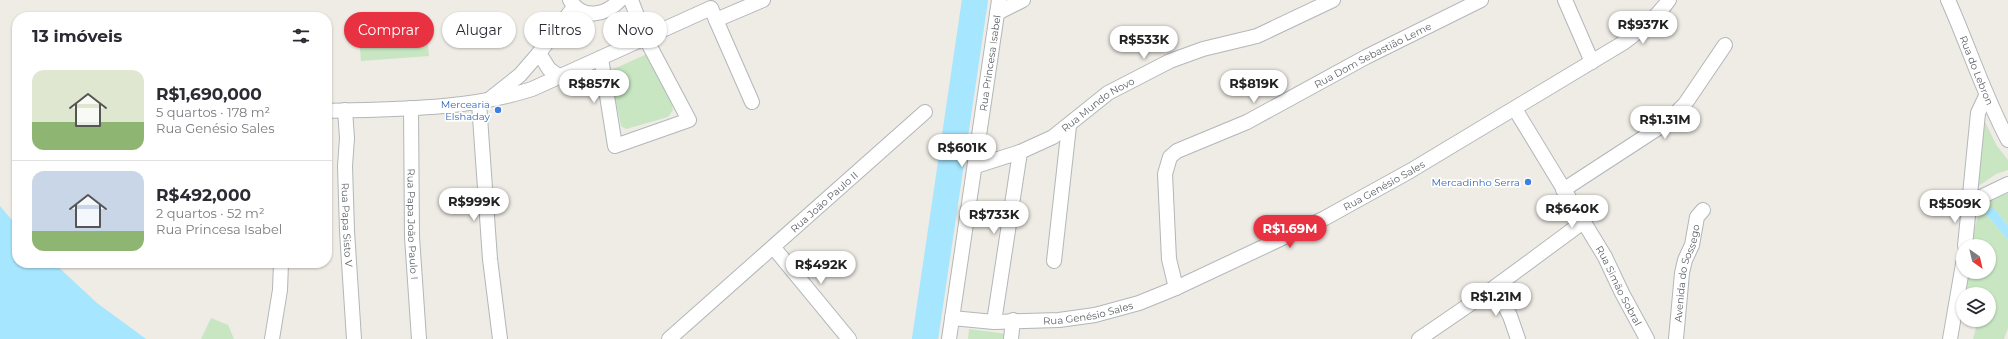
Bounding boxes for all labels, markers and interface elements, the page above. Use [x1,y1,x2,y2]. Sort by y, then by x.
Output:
pin: R$937K [1610,11,1676,45]
chip: Comprar [344,12,434,48]
chip: Alugar [442,12,516,48]
chip: Filtros [524,12,595,48]
chip: Novo [603,12,667,48]
street label: Rua Princesa Isabel [976,14,1003,112]
text: R$937K [1617,16,1669,32]
street label: Rua Dom Sebastião Leme [1312,19,1433,91]
icon: filters [290,25,312,47]
text: 13 imóveis [32,26,122,46]
pin: R$533K [1111,26,1177,60]
text: R$533K [1119,31,1169,47]
street label: Rua do Lebron [1957,34,1997,107]
pin: R$857K [561,70,627,104]
pin: R$819K [1221,70,1287,104]
street label: Rua Mundo Novo [1058,74,1136,135]
text: R$857K [568,75,620,91]
text: R$819K [1229,75,1279,91]
text: R$1,690,000 [156,84,262,104]
icon: home [64,86,112,134]
place label: Mercearia Elshaday [441,98,491,123]
text: 5 quartos · 178 m² [156,104,270,120]
marker: Mercearia Elshaday [493,105,503,115]
pin: R$1.31M [1628,106,1702,140]
text: R$1.31M [1639,111,1691,127]
text: Rua Genésio Sales [156,120,275,136]
pin: R$601K [929,134,995,168]
text: R$601K [937,139,987,155]
street label: Rua Genésio Sales [1341,157,1427,213]
street label: Rua Papa João Paulo I [405,168,421,280]
street label: Rua João Paulo II [787,168,860,235]
place label: Mercadinho Serra [1431,176,1520,189]
marker: Mercadinho Serra [1523,177,1533,187]
street label: Rua Papa Sisto V [339,183,356,267]
text: R$492,000 [156,185,251,205]
icon: home [64,187,112,235]
pin: R$999K [441,188,507,222]
pin: R$509K [1922,190,1988,224]
text: R$999K [448,193,500,209]
pin: R$640K [1539,195,1605,229]
text: R$509K [1929,195,1981,211]
text: R$640K [1545,200,1599,216]
pin: R$733K [961,201,1027,235]
text: 2 quartos · 52 m² [156,205,265,221]
text: R$733K [969,206,1019,222]
pin: R$1.69M [1253,215,1327,249]
text: R$1.69M [1262,220,1318,236]
text: Rua Princesa Isabel [156,221,282,237]
street label: Avenida do Sossego [1671,223,1702,323]
north arrow [1956,239,1996,279]
map controls [1956,239,1996,327]
street label: Rua Simão Sobral [1593,243,1645,328]
pin: R$492K [788,251,854,285]
text: R$492K [795,256,847,272]
pin: R$1.21M [1459,283,1533,317]
button: layers [1956,287,1996,327]
text: R$1.21M [1470,288,1522,304]
street label: Rua Genésio Sales [1043,298,1135,327]

